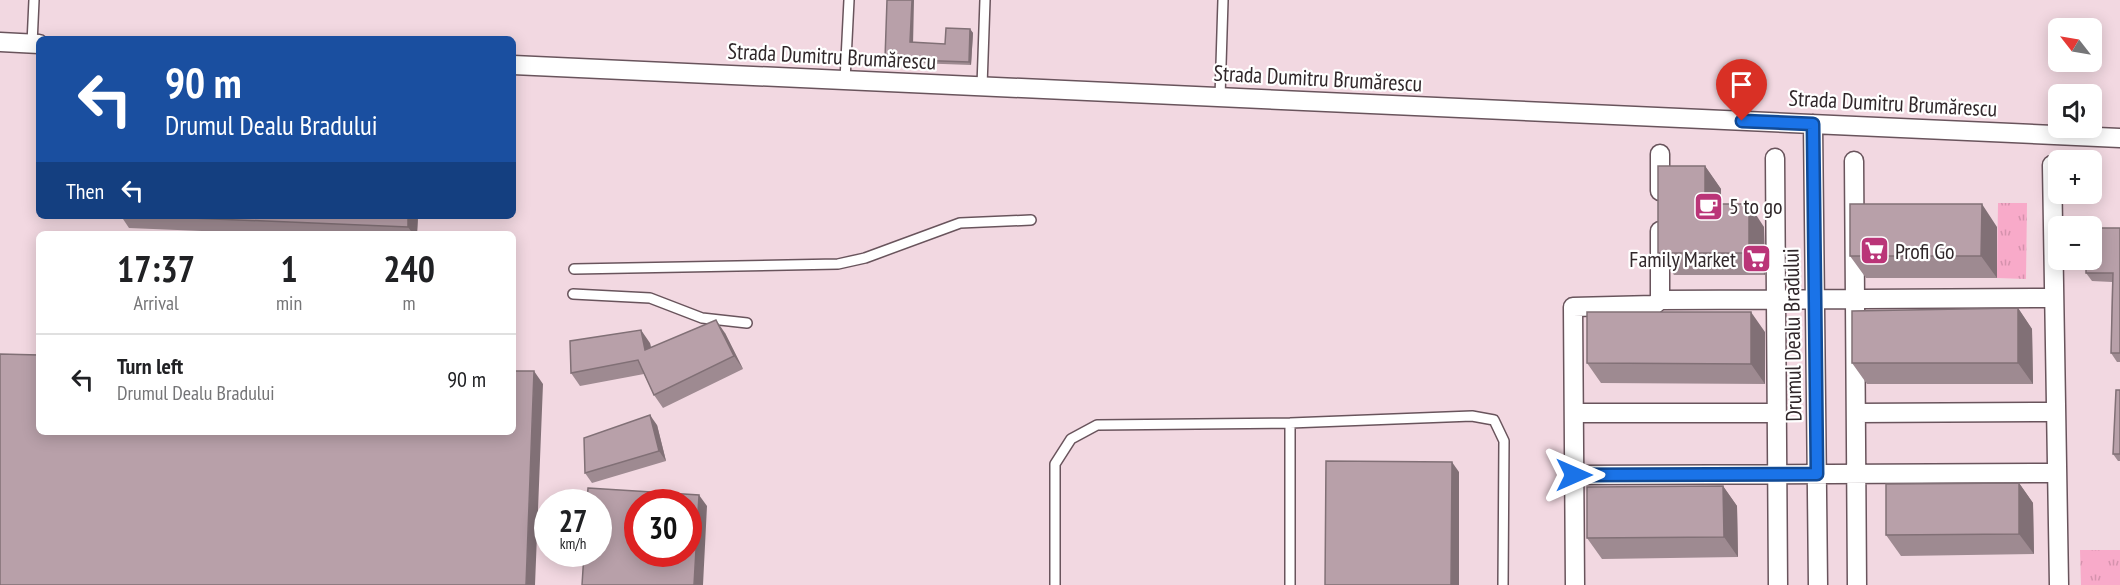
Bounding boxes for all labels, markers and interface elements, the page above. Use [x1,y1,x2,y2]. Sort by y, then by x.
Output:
north arrow [2048,18,2102,72]
map controls [2048,18,2102,270]
street label: Strada Dumitru Brumărescu [727,37,937,75]
text: 90 m [165,55,242,110]
street label: Strada Dumitru Brumărescu [1213,59,1423,97]
pin [1716,59,1767,121]
icon: left [66,60,144,138]
icon: arrive [1725,68,1758,101]
street label: Strada Dumitru Brumărescu [1788,84,1998,122]
button: sound [2048,84,2102,138]
text: Drumul Dealu Bradului [165,108,378,142]
button: + [2048,150,2102,204]
icon: left [116,174,149,207]
text: Then [66,177,104,205]
cafe icon: 5 to go [1692,190,1724,222]
place label: 5 to go [1729,192,1783,220]
button: − [2048,216,2102,270]
supermarket icon: Profi Go [1858,235,1890,267]
place label: Profi Go [1895,237,1954,265]
supermarket icon: Family Market [1741,243,1773,275]
text: 17:37 [117,245,195,292]
text: 1 [280,245,298,292]
text: 240 [383,245,435,292]
place label: Family Market [1629,245,1736,273]
street label: Drumul Dealu Bradului [1776,248,1808,422]
text: Arrival [133,290,179,316]
text: min [276,290,302,316]
text: m [403,290,416,316]
text: Turn left [117,352,183,380]
icon: left [66,363,99,396]
text: 90 m [447,365,486,393]
text: Drumul Dealu Bradului [117,380,275,406]
position arrow [1542,443,1606,507]
speed limit sign: 30 [624,489,702,567]
text: 27 [559,501,587,540]
text: km/h [560,534,586,553]

